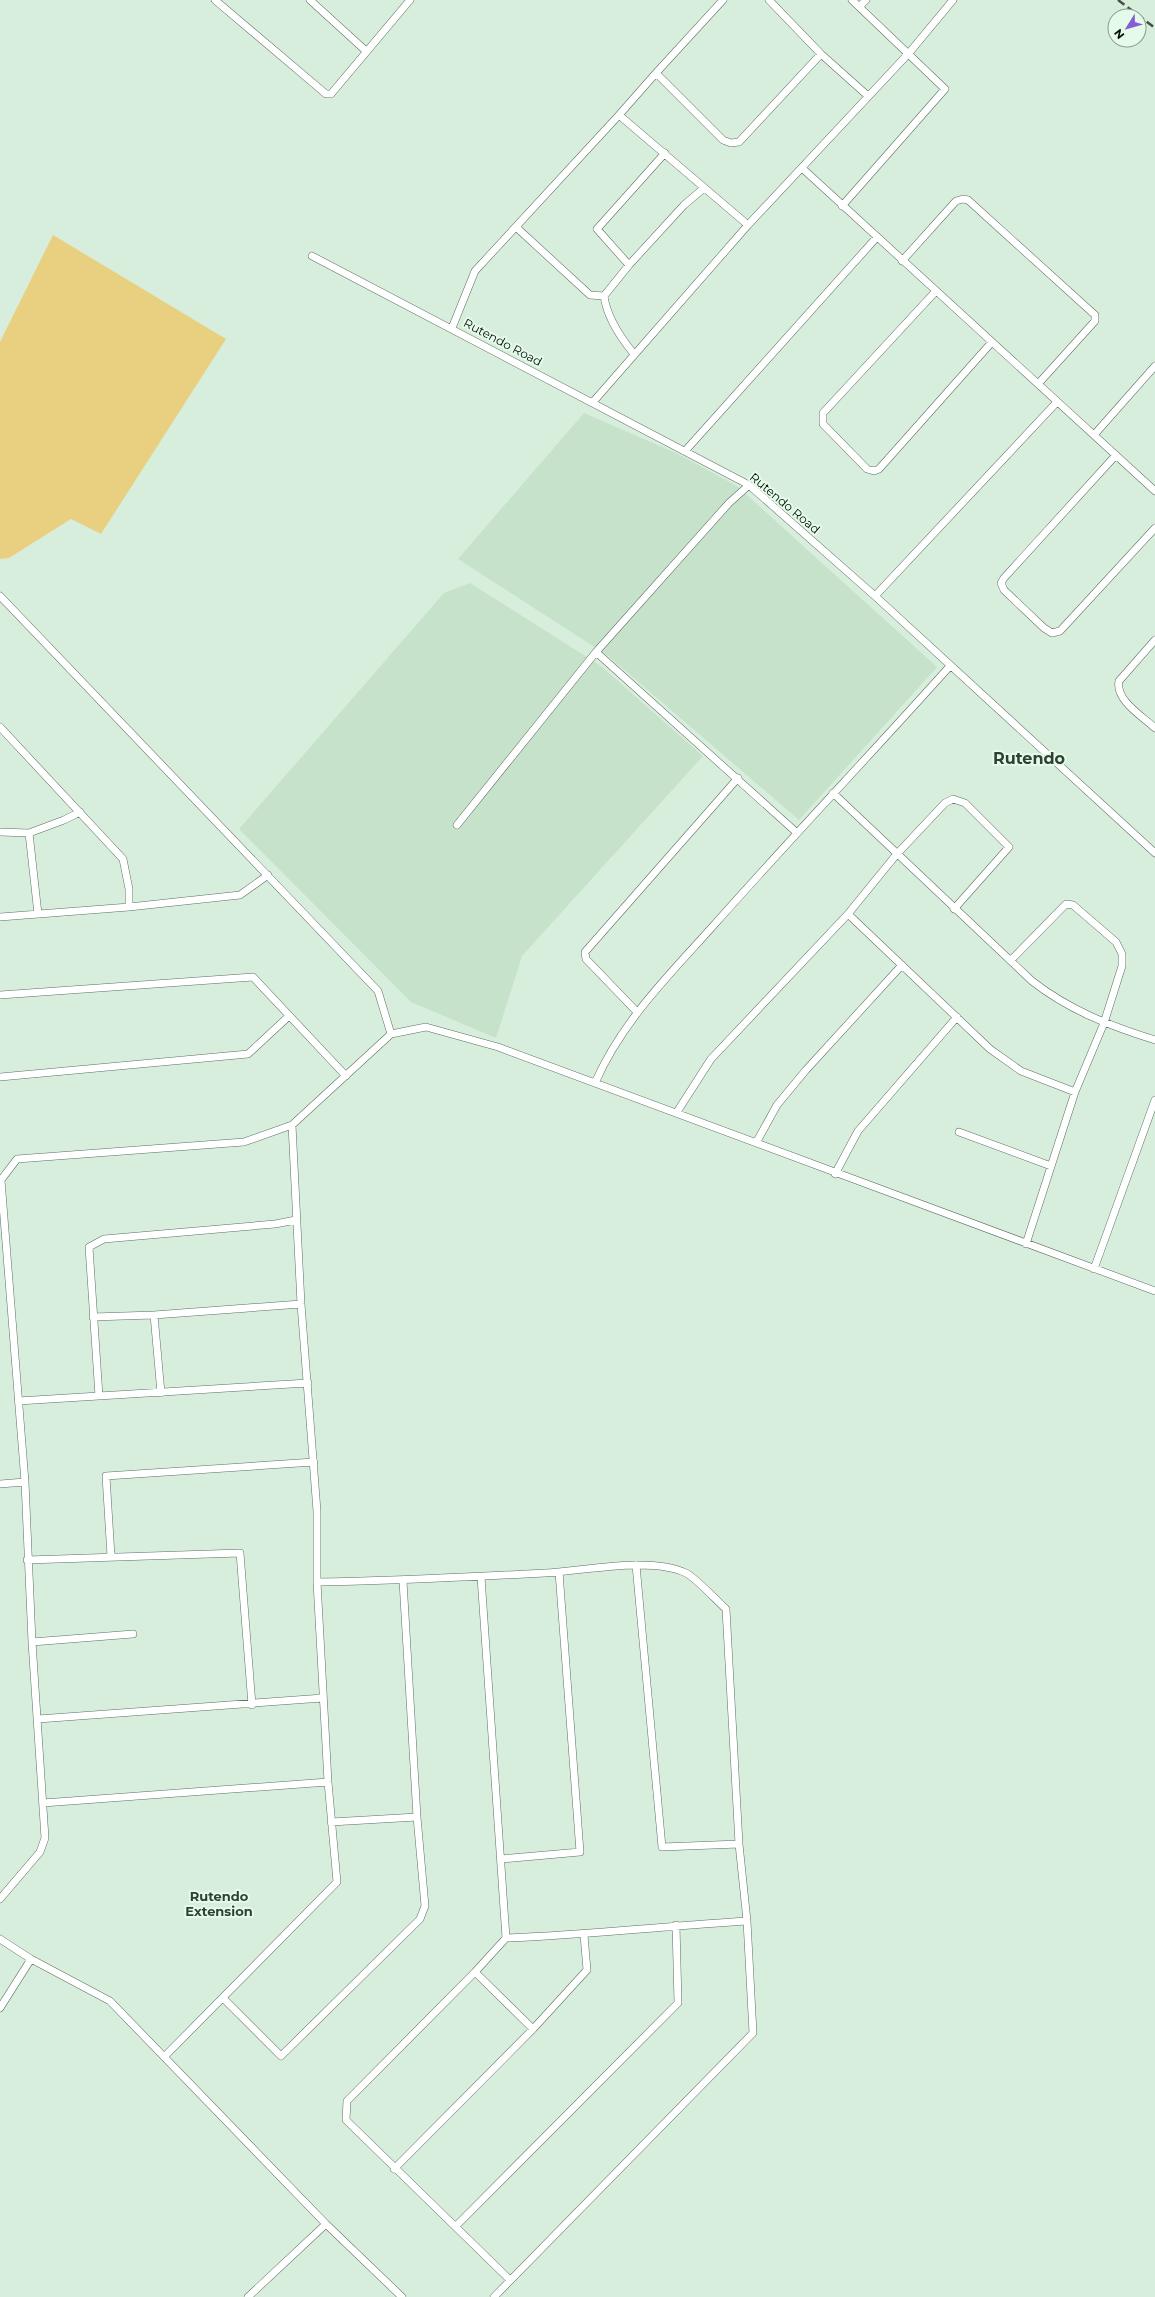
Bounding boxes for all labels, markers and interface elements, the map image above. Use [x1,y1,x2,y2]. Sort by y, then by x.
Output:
north arrow [1107,8,1147,48]
text: N [1111,26,1127,42]
street label: Rutendo Road [461,315,545,369]
street label: Rutendo Road [747,469,823,537]
district label: Rutendo [993,749,1065,768]
district label: Rutendo Extension [185,1888,253,1919]

